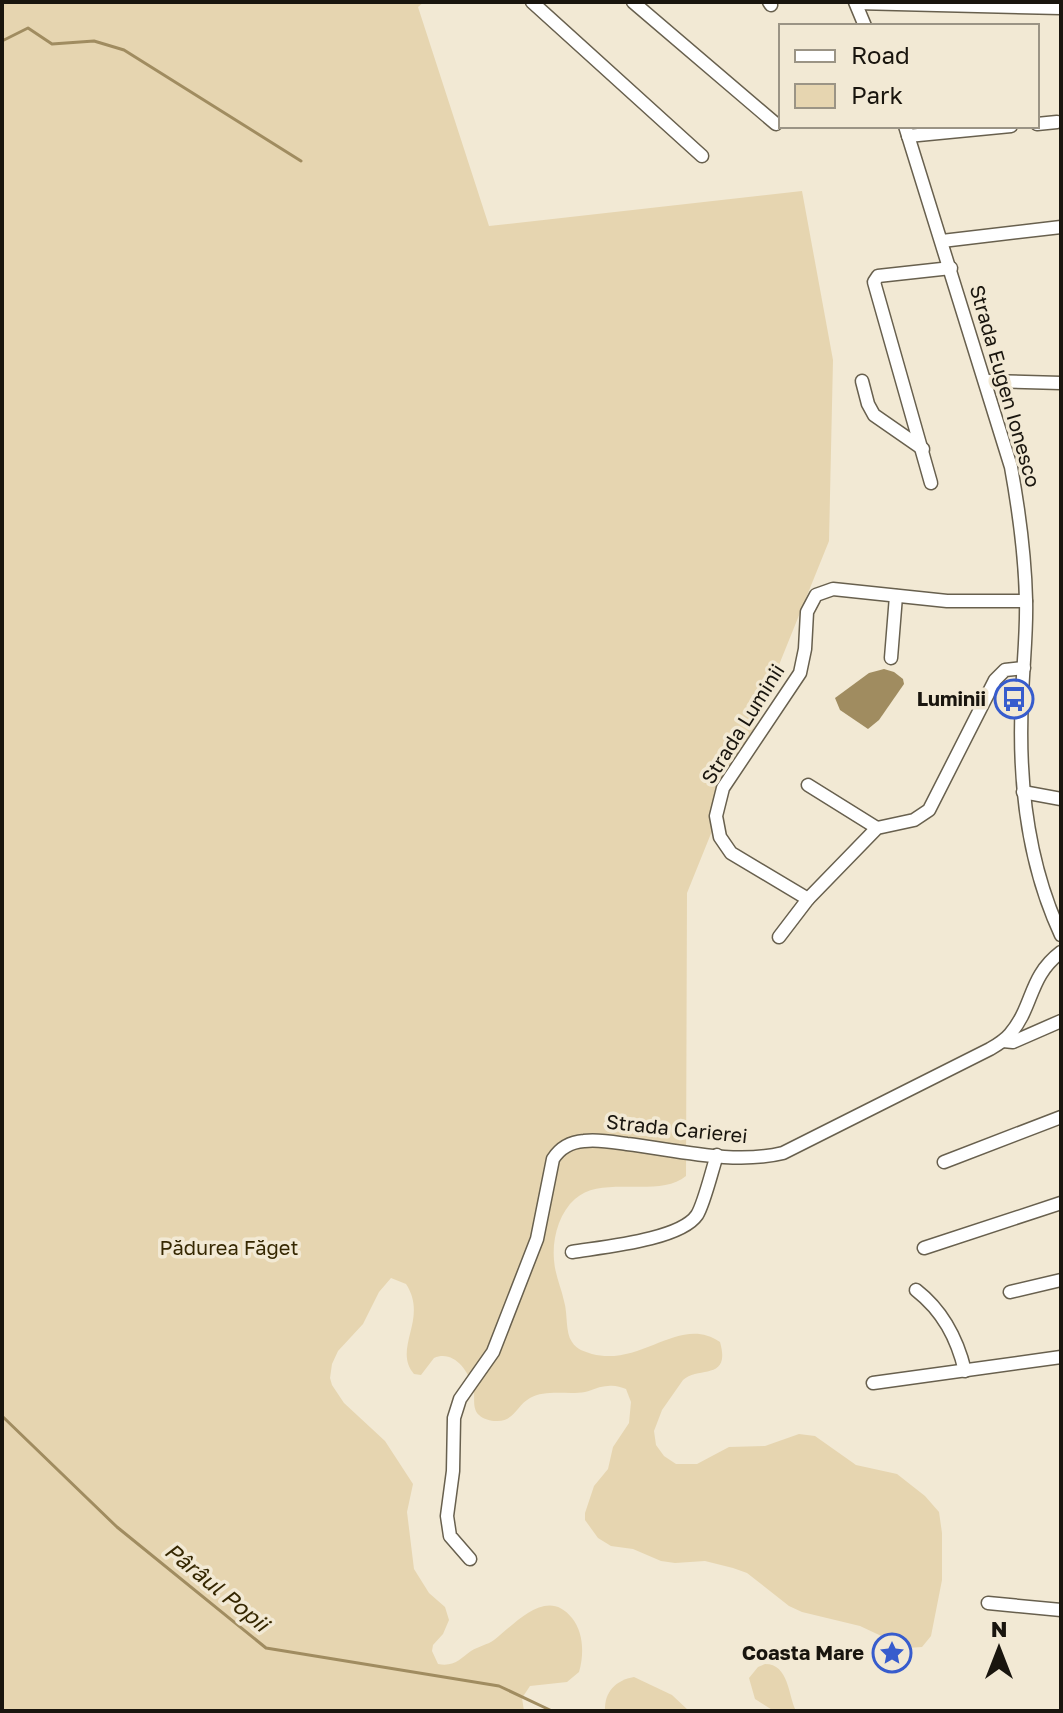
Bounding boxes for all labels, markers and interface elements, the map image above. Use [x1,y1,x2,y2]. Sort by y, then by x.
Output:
legend [779,24,1039,128]
text: Road [851,40,910,69]
text: Park [851,80,903,109]
street label: Strada Eugen Ionesco [966,282,1046,490]
street label: Strada Luminii [696,659,789,788]
bus stop icon: Luminii [993,678,1035,720]
place label: Luminii [917,686,986,710]
street label: Strada Carierei [605,1109,749,1147]
park label: Pădurea Făget [160,1235,298,1259]
water label: Pârâul Popii [160,1536,277,1639]
north arrow [959,1609,1039,1689]
text: N [991,1615,1007,1642]
place icon: Coasta Mare [871,1632,913,1674]
place label: Coasta Mare [742,1640,864,1664]

